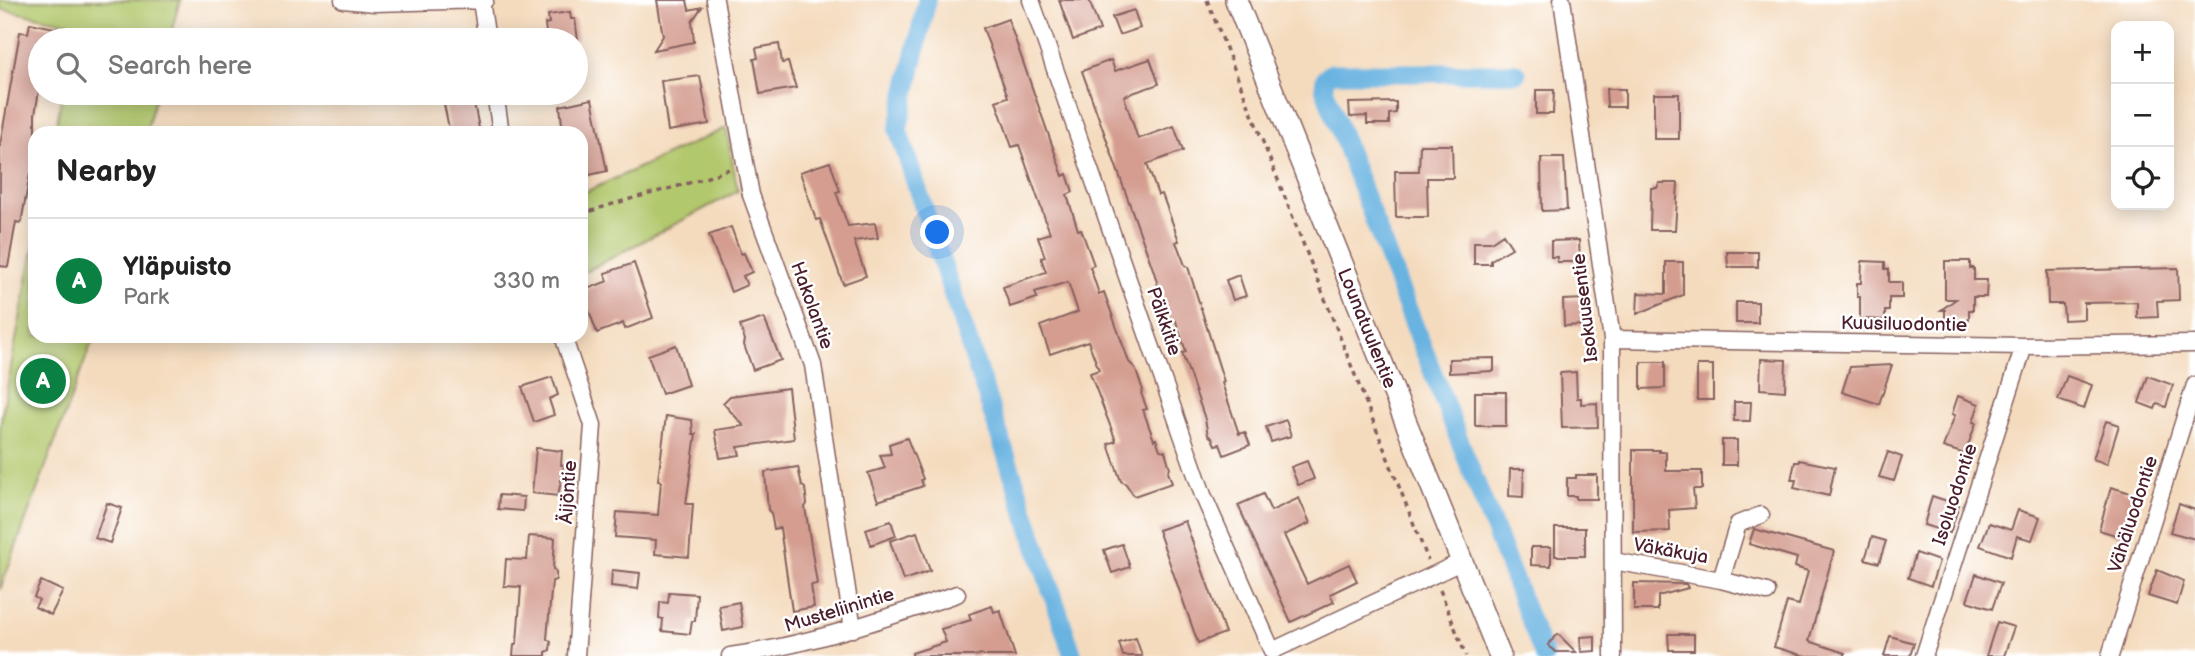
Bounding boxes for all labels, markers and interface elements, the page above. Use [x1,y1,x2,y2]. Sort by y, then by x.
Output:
map controls [2111,21,2174,210]
button: + [2111,21,2174,84]
search box [28,28,588,105]
icon: search [52,48,90,86]
text: Search here [108,51,252,82]
button: − [2111,84,2174,147]
button: locate [2111,147,2174,210]
text: Nearby [56,154,156,190]
your location [920,215,954,249]
text: Yläpuisto [123,252,232,283]
street label: Isokuusentie [1567,252,1604,364]
street label: Hakolantie [785,259,838,352]
street label: Lounatuulentie [1332,265,1401,392]
text: A [72,267,86,295]
text: 330 m [493,267,560,295]
text: Park [123,283,169,311]
street label: Pälkkitie [1141,284,1186,359]
street label: Kuusiluodontie [1841,312,1967,337]
pin: A [20,355,66,407]
street label: Isoluodontie [1928,441,1983,548]
street label: Vähäluodontie [2104,453,2163,576]
street label: Äijöntie [555,460,582,525]
street label: Väkäkuja [1631,534,1710,569]
street label: Musteliinintie [782,583,897,638]

